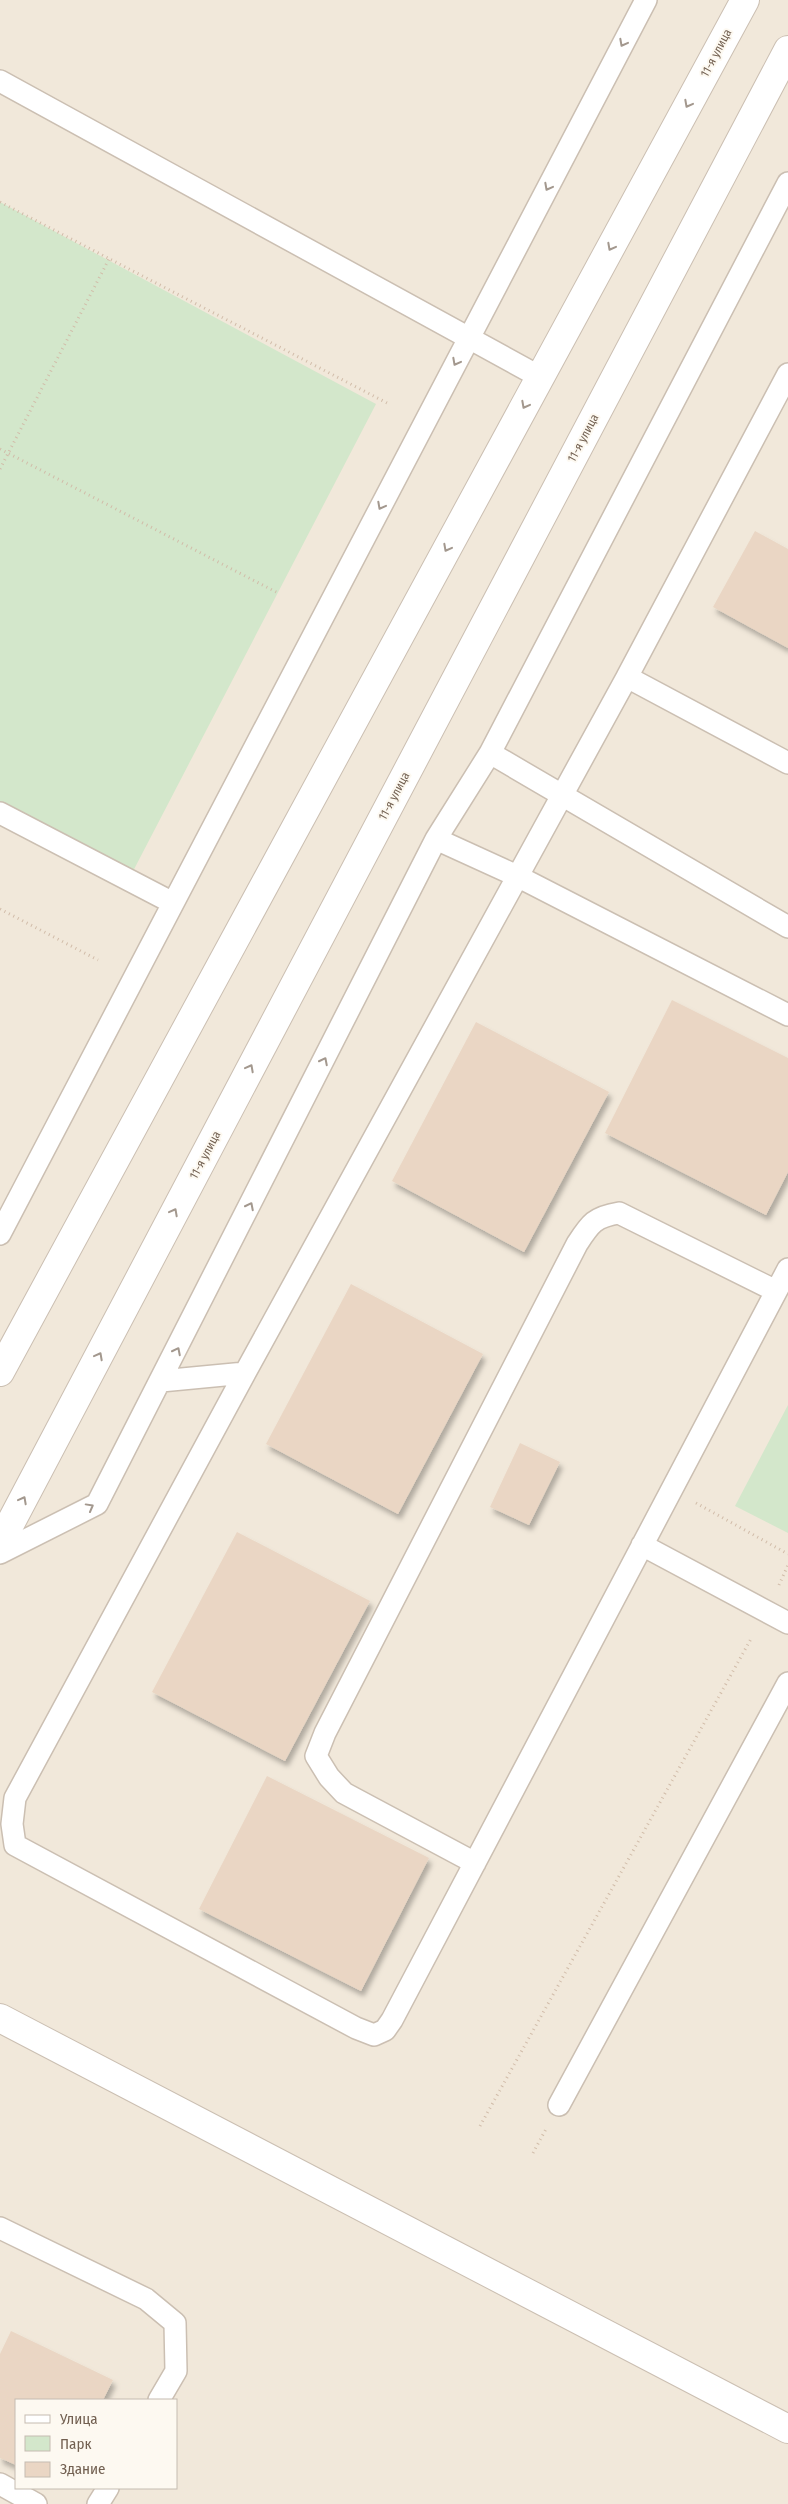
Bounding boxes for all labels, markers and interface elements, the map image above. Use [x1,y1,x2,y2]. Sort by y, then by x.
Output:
street label: 11-я улица [698,27,735,79]
one-way arrow [619,38,629,47]
one-way arrow [684,99,694,108]
one-way arrow [544,182,554,191]
one-way arrow [607,242,617,251]
one-way arrow [452,357,462,366]
one-way arrow [521,400,531,409]
street label: 11-я улица [565,412,602,464]
one-way arrow [377,501,387,510]
one-way arrow [443,543,453,552]
street label: 11-я улица [376,770,413,822]
one-way arrow [318,1057,328,1066]
one-way arrow [244,1065,254,1074]
street label: 11-я улица [187,1129,224,1181]
one-way arrow [244,1202,254,1211]
one-way arrow [168,1208,178,1217]
one-way arrow [170,1347,181,1356]
one-way arrow [93,1352,103,1361]
one-way arrow [17,1496,27,1505]
one-way arrow [84,1503,93,1513]
legend [15,2399,178,2489]
text: Улица [59,2410,98,2428]
text: Парк [60,2435,91,2453]
text: Здание [60,2460,106,2478]

